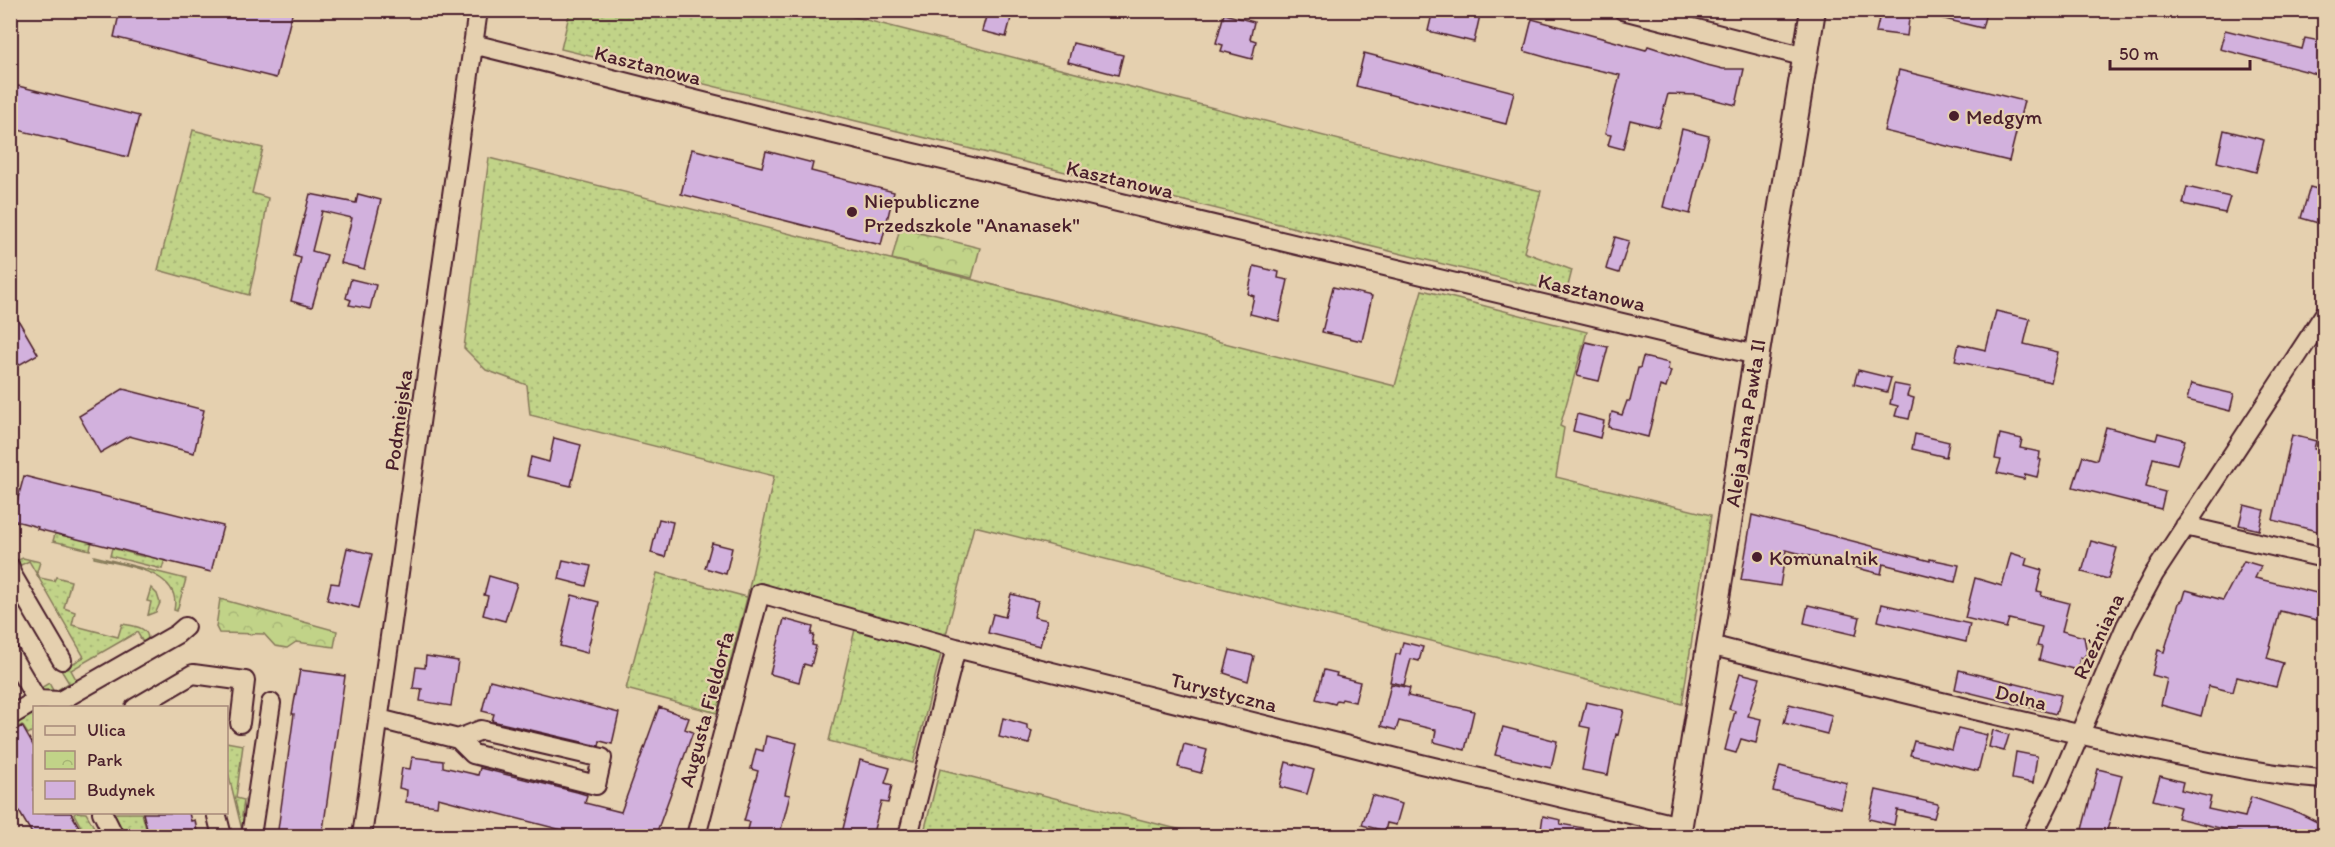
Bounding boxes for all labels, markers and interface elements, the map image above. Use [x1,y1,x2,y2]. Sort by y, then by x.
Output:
scale bar [2110,33,2250,71]
street label: Kasztanowa [592,40,704,90]
text: 50 m [2119,43,2159,65]
place label: Medgym [1966,104,2043,129]
marker: Medgym [1947,109,1961,123]
street label: Kasztanowa [1064,155,1176,203]
place label: Niepubliczne Przedszkole "Ananasek" [864,188,1080,237]
marker: Niepubliczne Przedszkole "Ananasek" [845,205,859,219]
street label: Kasztanowa [1536,268,1648,316]
street label: Aleja Jana Pawła II [1719,337,1771,509]
street label: Podmiejska [379,368,418,472]
place label: Komunalnik [1769,545,1878,570]
marker: Komunalnik [1750,550,1764,564]
street label: Rzeźniana [2067,589,2129,683]
street label: Augusta Fieldorfa [673,628,739,790]
street label: Turystyczna [1168,667,1280,717]
street label: Dolna [1993,679,2049,715]
legend [33,706,228,814]
text: Ulica [87,719,126,741]
text: Park [87,749,122,771]
text: Budynek [87,779,156,801]

